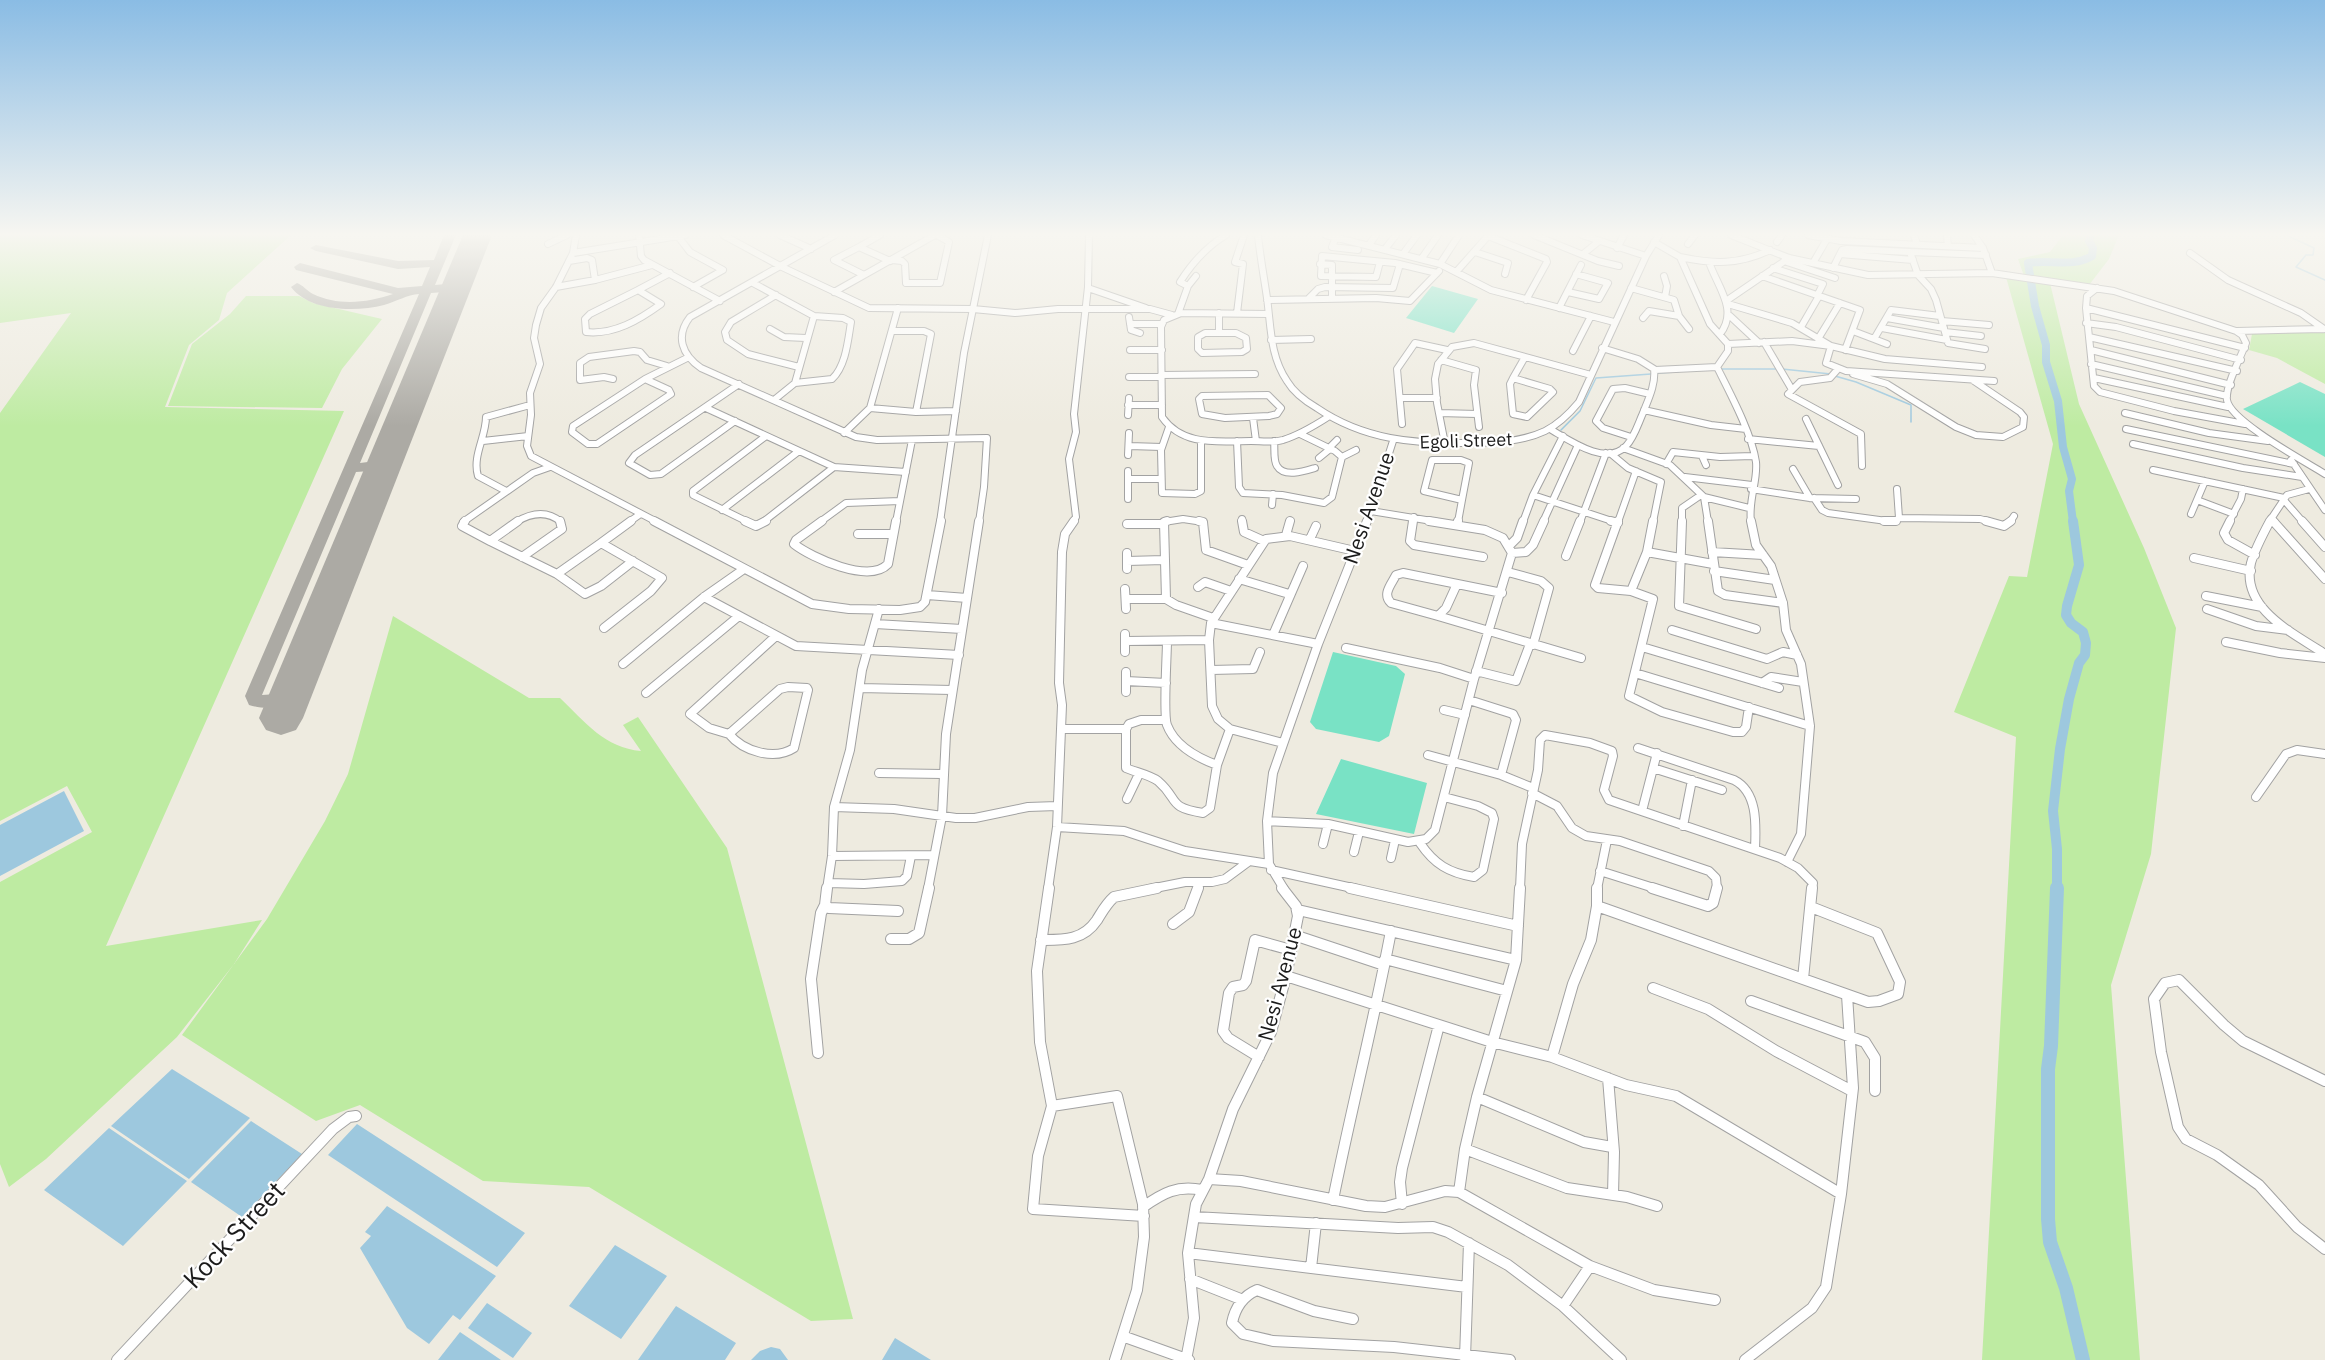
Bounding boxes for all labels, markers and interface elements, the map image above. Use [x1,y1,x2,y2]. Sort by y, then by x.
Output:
street label: Egoli Street [1419,427,1513,454]
street label: Nesi Avenue [1336,448,1400,568]
street label: Nesi Avenue [1250,924,1308,1044]
street label: Kock Street [175,1173,292,1295]

